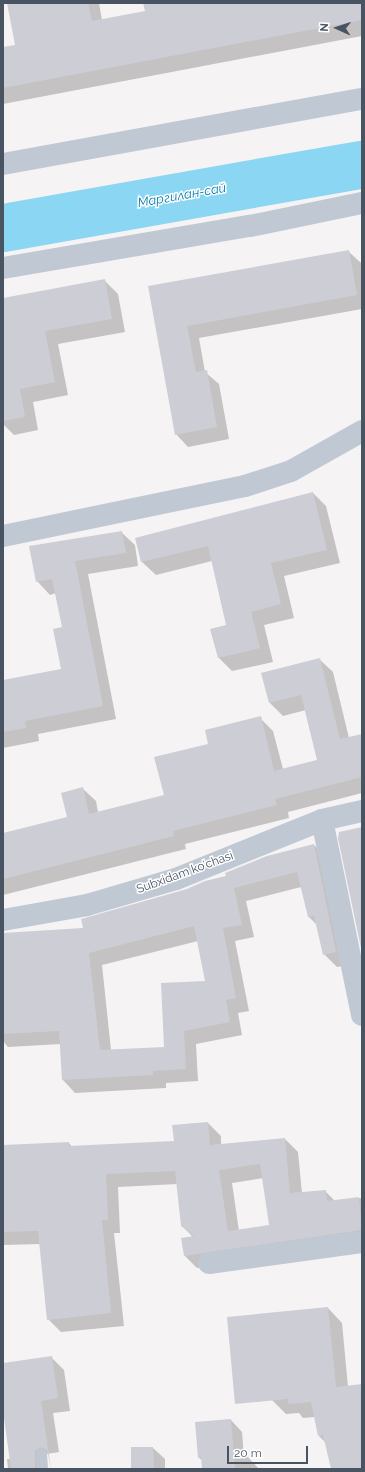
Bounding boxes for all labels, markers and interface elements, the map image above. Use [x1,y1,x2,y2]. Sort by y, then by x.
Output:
north arrow [317,8,357,48]
text: N [318,23,331,32]
water label: Маргилан-сай [137,181,227,211]
street label: Subxidam koʻchasi [135,849,235,897]
scale bar [229,1438,310,1464]
text: 20 m [234,1446,262,1460]

